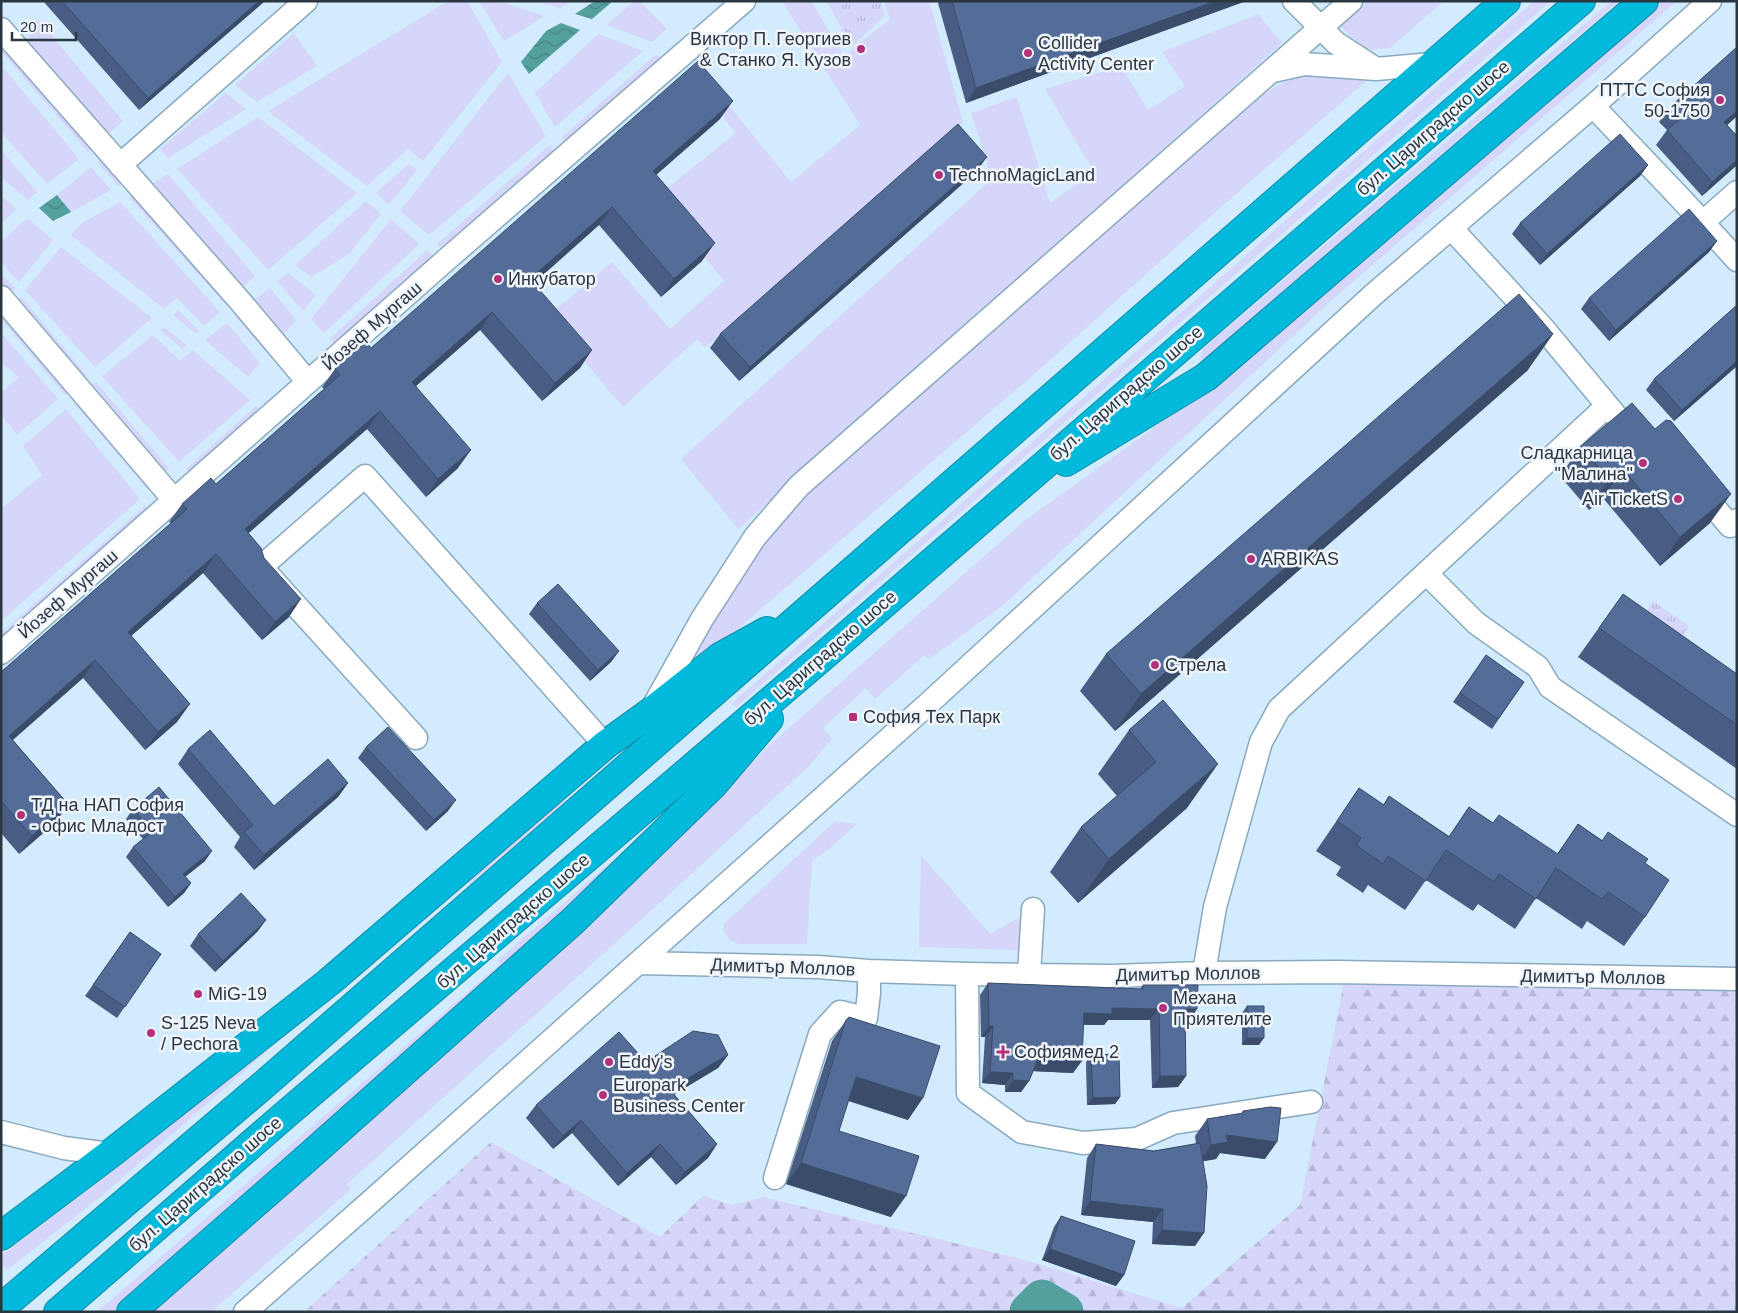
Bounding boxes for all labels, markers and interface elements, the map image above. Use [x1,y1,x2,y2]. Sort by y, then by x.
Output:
scale bar [12,10,76,42]
text: 20 m [20,18,53,35]
place label: Виктор П. Георгиев & Станко Я. Кузов [690,29,851,70]
place label: Collider Activity Center [1038,33,1154,74]
marker: Виктор П. Георгиев & Станко Я. Кузов [855,43,867,55]
marker: Collider Activity Center [1022,47,1034,59]
street label: бул. Цариградско шосе [1353,56,1513,200]
place label: ПТТС София 50-1750 [1599,80,1710,121]
marker: ПТТС София 50-1750 [1714,94,1726,106]
place label: TechnoMagicLand [949,165,1095,185]
marker: TechnoMagicLand [933,169,945,181]
place label: Инкубатор [508,269,596,289]
marker: Инкубатор [492,273,504,285]
street label: Йозеф Мургаш [318,277,426,375]
street label: бул. Цариградско шосе [1046,321,1206,465]
place label: Сладкарница "Малина" [1520,443,1634,484]
marker: Сладкарница "Малина" [1637,457,1649,469]
place label: Air TicketS [1582,489,1668,509]
marker: Air TicketS [1672,493,1684,505]
street label: Йозеф Мургаш [14,545,122,643]
place label: ARBIKAS [1261,549,1339,569]
marker: ARBIKAS [1245,553,1257,565]
street label: бул. Цариградско шосе [740,586,900,730]
place label: Стрела [1165,655,1227,675]
marker: Стрела [1149,659,1161,671]
place label: София Тех Парк [863,707,1000,727]
marker: София Тех Парк [847,711,859,723]
place label: ТД на НАП София - офис Младост [31,795,184,836]
marker: ТД на НАП София - офис Младост [15,809,27,821]
street label: бул. Цариградско шосе [433,849,593,993]
street label: Димитър Моллов [710,954,856,980]
street label: Димитър Моллов [1115,963,1261,985]
street label: Димитър Моллов [1520,966,1666,988]
place label: MiG-19 [208,984,267,1004]
marker: MiG-19 [192,988,204,1000]
place label: Механа Приятелите [1173,988,1272,1029]
marker: Механа Приятелите [1157,1002,1169,1014]
place label: S-125 Neva / Pechora [161,1013,257,1054]
marker: S-125 Neva / Pechora [145,1027,157,1039]
place label: Софиямед 2 [1014,1042,1119,1062]
marker: Софиямед 2 [996,1045,1010,1059]
place label: Eddy's [619,1052,672,1072]
marker: Eddy's [603,1056,615,1068]
place label: Europark Business Center [613,1075,745,1116]
marker: Europark Business Center [597,1089,609,1101]
street label: бул. Цариградско шосе [125,1112,285,1256]

